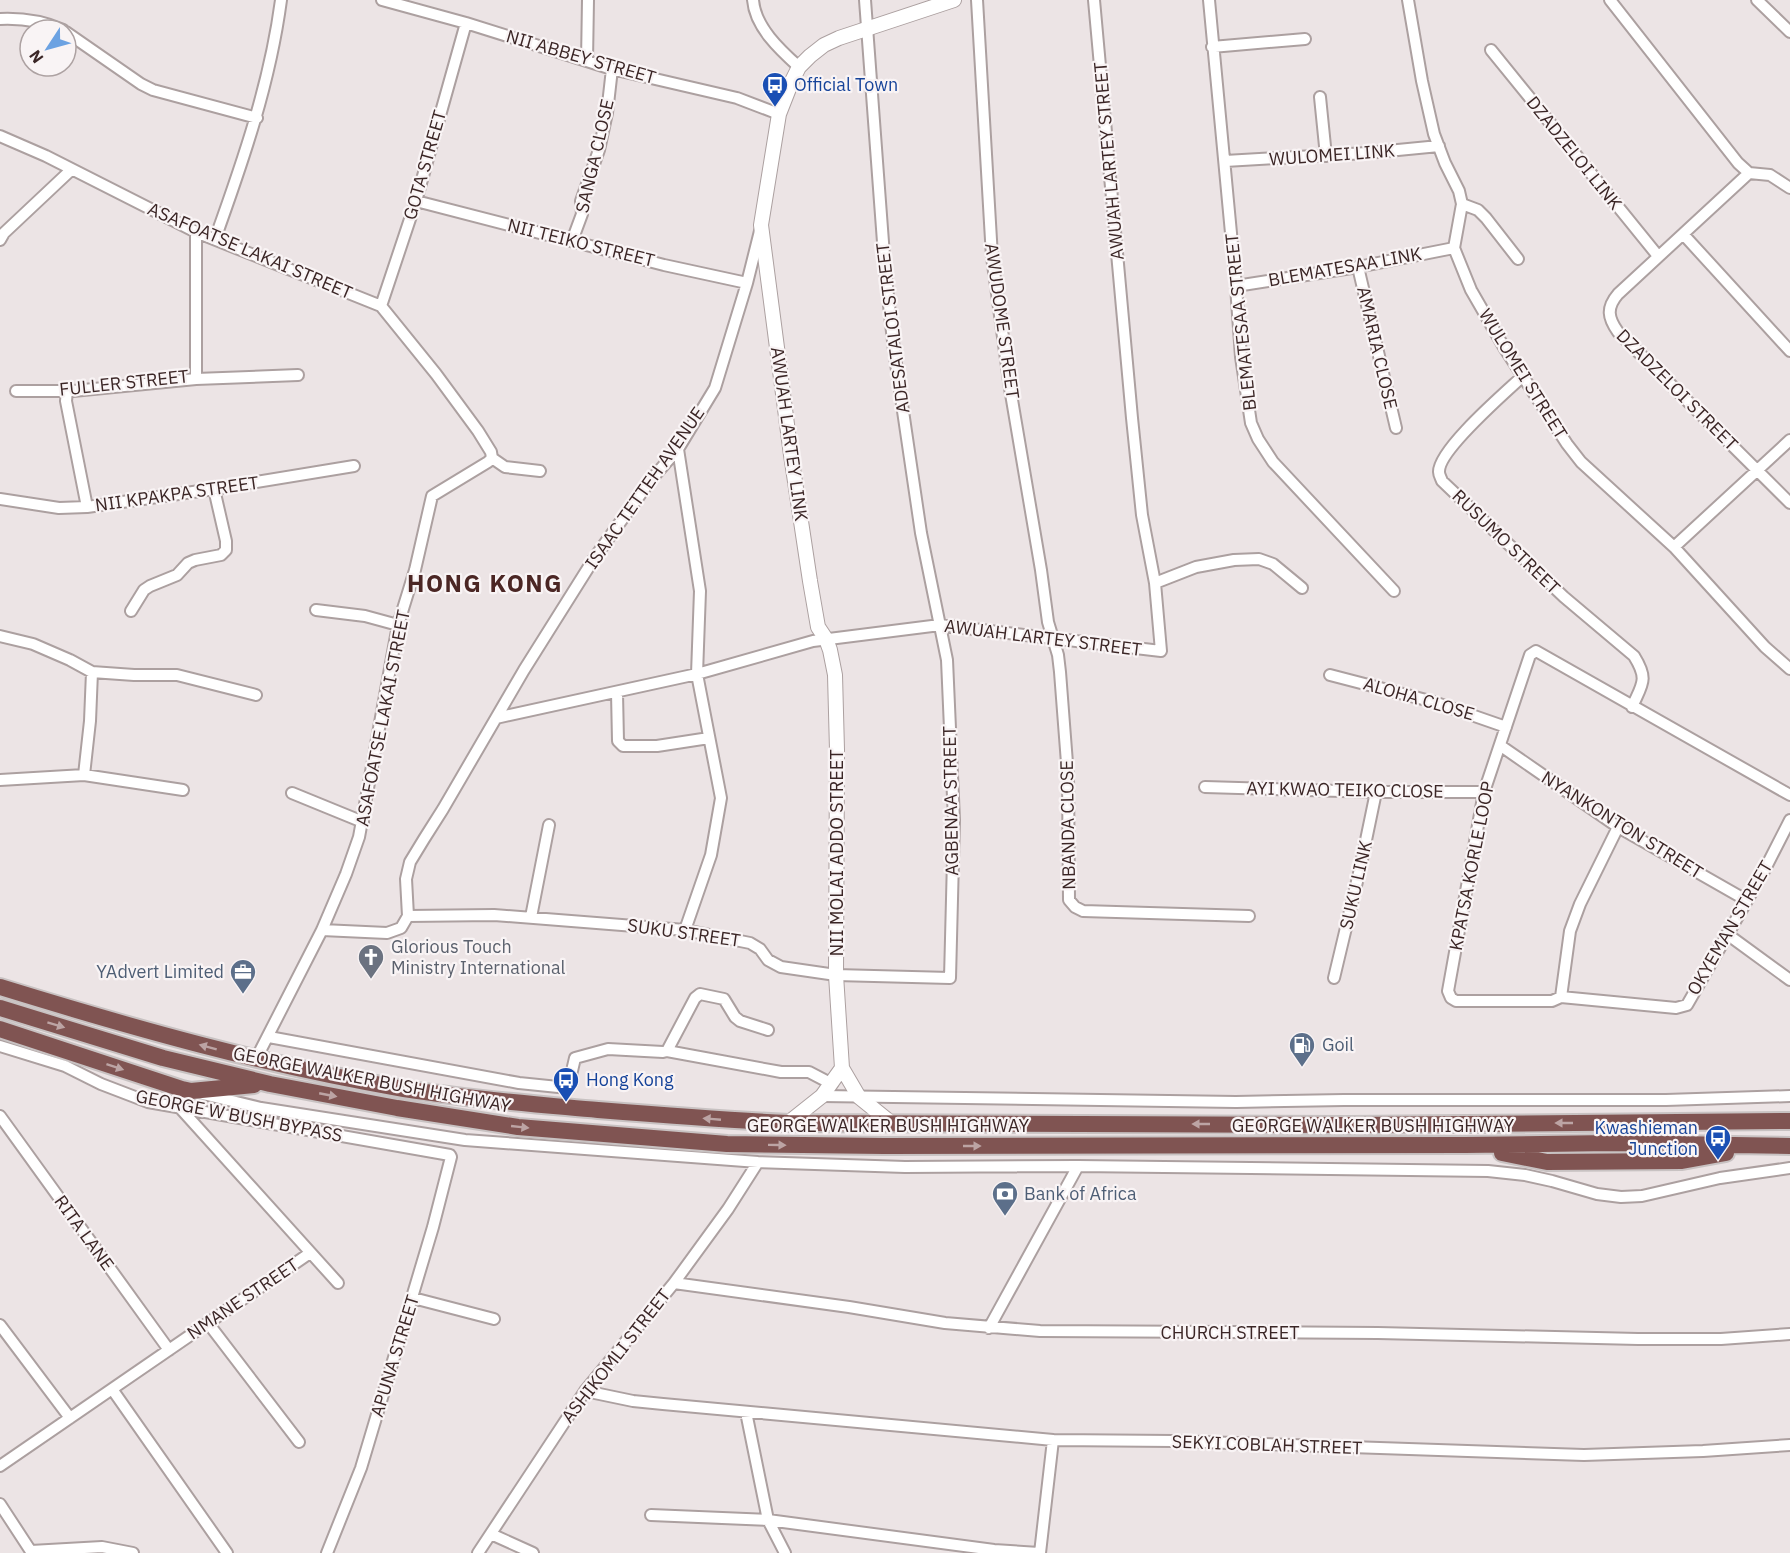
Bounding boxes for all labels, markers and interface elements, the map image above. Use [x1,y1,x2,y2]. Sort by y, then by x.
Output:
north arrow [18,18,78,78]
street label: NII ABBEY STREET [504,24,659,89]
text: N [24,46,47,67]
street label: AWUAH LARTEY STREET [1088,61,1129,261]
bus stop icon: Official Town [760,70,790,108]
place label: Official Town [794,73,898,96]
street label: DZADZELOI LINK [1522,91,1628,215]
street label: SANGA CLOSE [570,97,619,215]
street label: GOTA STREET [398,107,451,222]
street label: WULOMEI LINK [1268,139,1396,170]
street label: ASAFOATSE LAKAI STREET [144,197,356,304]
street label: NII TEIKO STREET [505,213,657,272]
street label: BLEMATESAA STREET [1220,232,1261,412]
street label: AWUDOME STREET [980,241,1025,400]
street label: ADESATALOI STREET [871,242,914,415]
street label: BLEMATESAA LINK [1266,242,1424,291]
street label: AMARIA CLOSE [1352,284,1403,412]
street label: WULOMEI STREET [1474,304,1573,443]
street label: DZADZELOI STREET [1612,324,1743,455]
street label: AWUAH LARTEY LINK [766,345,813,523]
street label: FULLER STREET [58,364,190,401]
street label: ISAAC TETTEH AVENUE [580,402,709,573]
street label: NII KPAKPA STREET [94,471,260,516]
street label: RUSUMO STREET [1448,484,1565,599]
district label: HONG KONG [407,567,563,599]
street label: ASAFOATSE LAKAI STREET [350,608,415,828]
street label: AWUAH LARTEY STREET [943,614,1143,661]
street label: ALOHA CLOSE [1361,672,1477,725]
street label: AGBENAA STREET [938,726,963,876]
street label: NII MOLAI ADDO STREET [825,749,848,957]
street label: NBANDA CLOSE [1055,760,1080,890]
street label: NYANKONTON STREET [1537,766,1707,884]
street label: AYI KWAO TEIKO CLOSE [1246,776,1444,803]
street label: KPATSA KORLE LOOP [1444,779,1499,953]
street label: SUKU LINK [1334,837,1377,932]
street label: OKYEMAN STREET [1682,856,1777,999]
street label: SUKU STREET [626,913,742,952]
place label: Glorious Touch Ministry International [391,935,566,979]
church icon: Glorious Touch Ministry International [356,942,386,980]
office icon: YAdvert Limited [228,957,258,995]
place label: YAdvert Limited [96,960,224,983]
one-way arrow [47,1021,65,1030]
fuel station icon: Goil [1287,1030,1317,1068]
place label: Goil [1322,1033,1354,1056]
one-way arrow [199,1041,217,1051]
street label: GEORGE WALKER BUSH HIGHWAY [231,1041,513,1118]
one-way arrow [106,1063,124,1072]
bus stop icon: Hong Kong [551,1065,581,1103]
place label: Hong Kong [586,1068,674,1091]
street label: GEORGE W BUSH BYPASS [134,1084,344,1147]
one-way arrow [318,1091,337,1100]
one-way arrow [702,1114,721,1124]
street label: GEORGE WALKER BUSH HIGHWAY [747,1114,1029,1137]
street label: GEORGE WALKER BUSH HIGHWAY [1232,1114,1514,1137]
place label: Kwashieman Junction [1595,1116,1698,1160]
one-way arrow [1554,1118,1573,1128]
one-way arrow [1191,1119,1210,1129]
one-way arrow [510,1122,529,1132]
bus stop icon: Kwashieman Junction [1703,1123,1733,1161]
one-way arrow [768,1140,787,1150]
one-way arrow [963,1141,982,1151]
bank icon: Bank of Africa [990,1179,1020,1217]
place label: Bank of Africa [1024,1182,1137,1205]
street label: RITA LANE [49,1191,119,1275]
street label: NMANE STREET [183,1253,303,1344]
street label: ASHIKOMLI STREET [556,1284,675,1427]
street label: APUNA STREET [365,1292,424,1420]
street label: CHURCH STREET [1161,1321,1299,1344]
street label: SEKYI COBLAH STREET [1171,1430,1363,1459]

